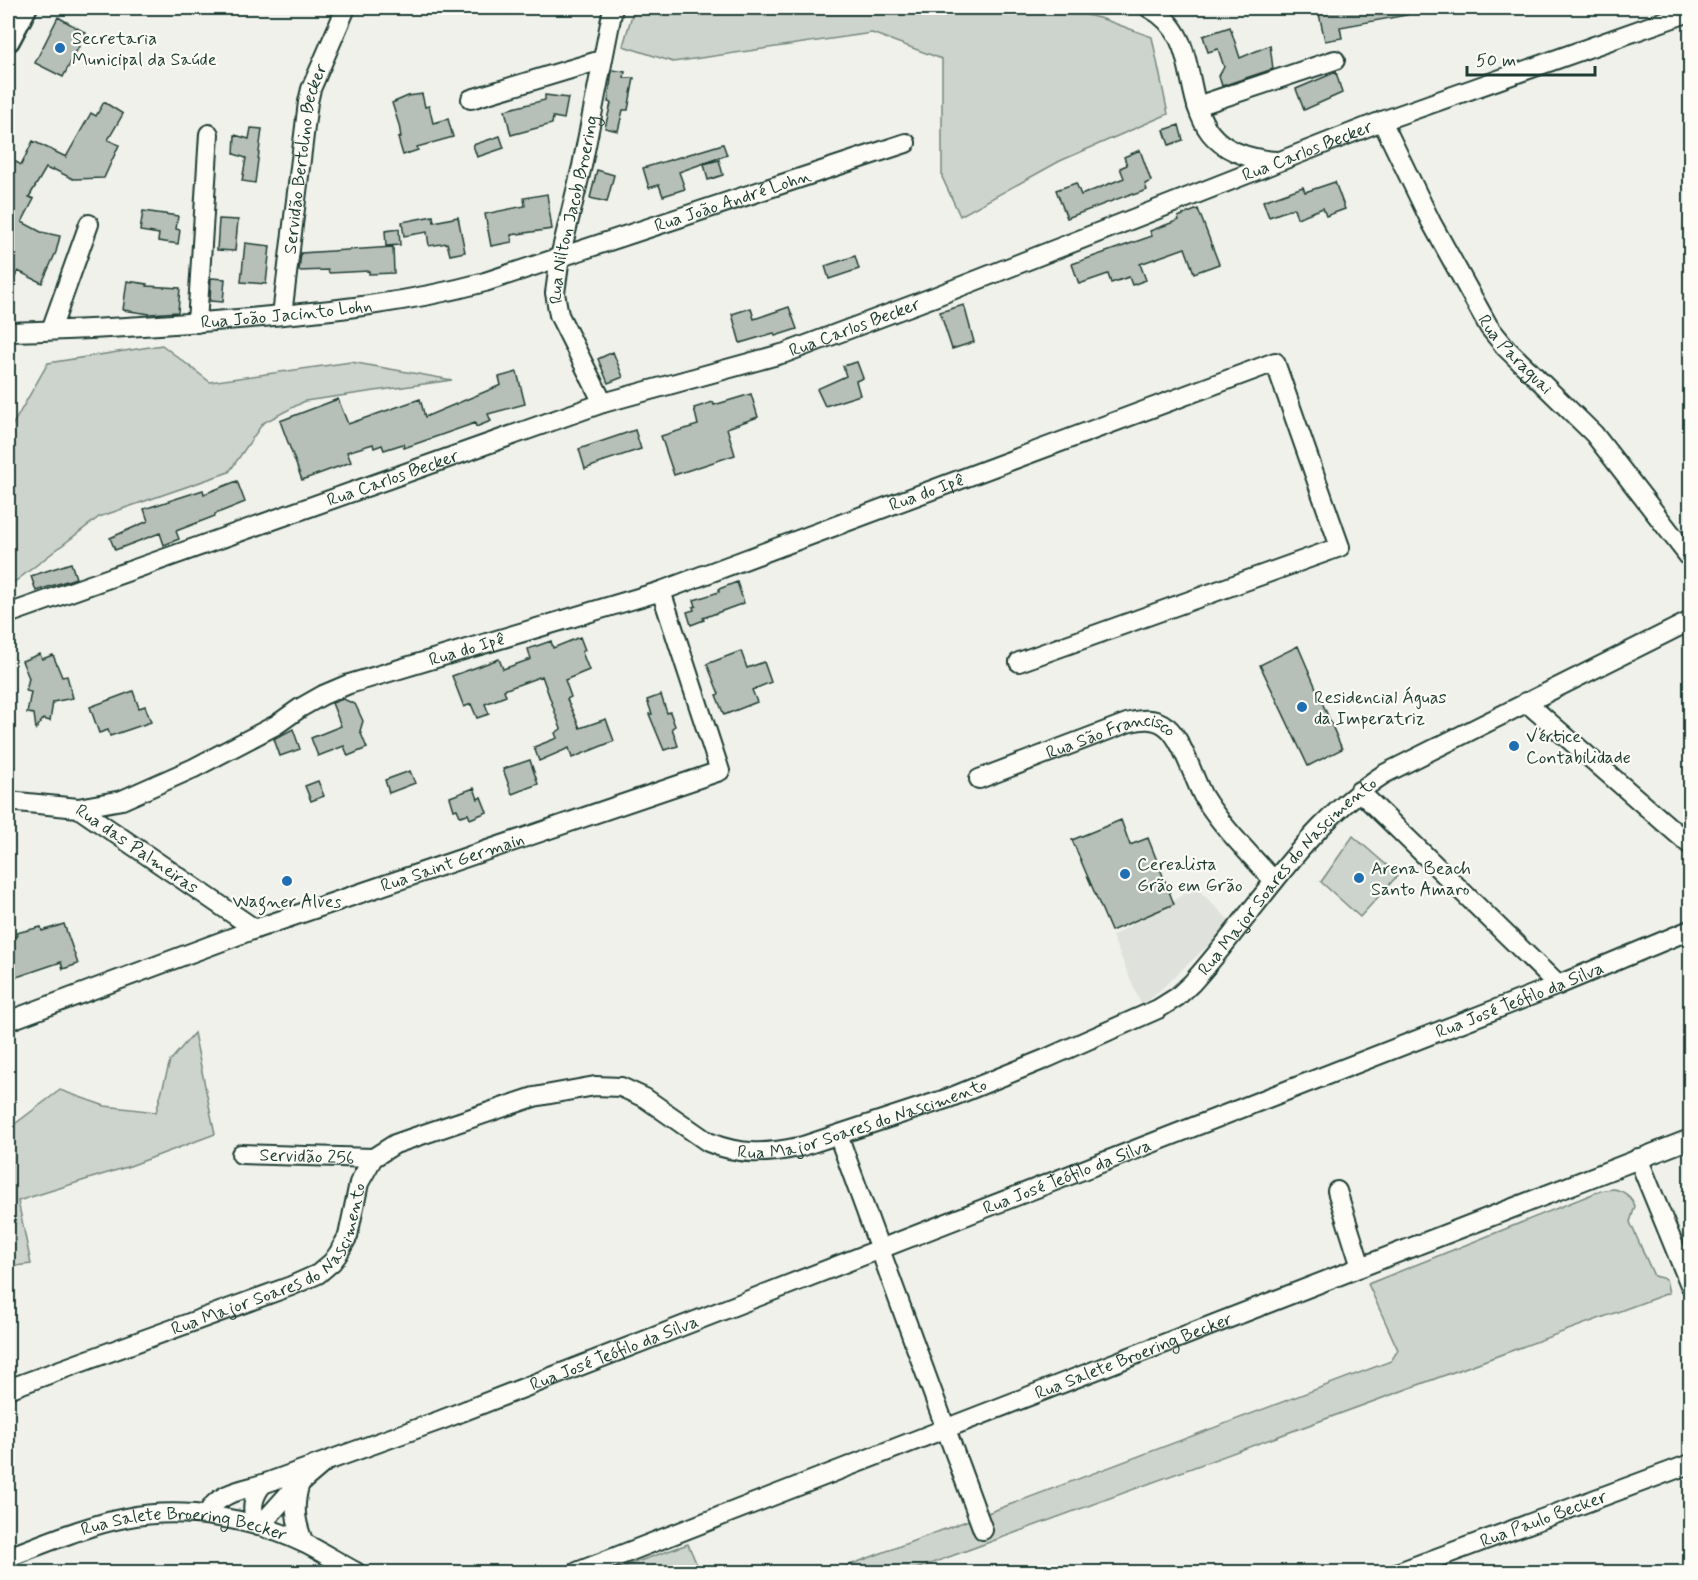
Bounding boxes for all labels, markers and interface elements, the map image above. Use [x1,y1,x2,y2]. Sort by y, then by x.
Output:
place label: Secretaria Municipal da Saúde [72,27,217,72]
scale bar [1467,39,1594,77]
marker: Secretaria Municipal da Saúde [53,41,67,55]
text: 50 m [1476,49,1516,73]
street label: Servidão Bertolino Becker [279,60,334,256]
street label: Rua Nilton Jacob Broering [544,113,606,306]
street label: Rua Carlos Becker [1239,115,1376,188]
street label: Rua João André Lohn [651,164,814,238]
street label: Rua Carlos Becker [786,292,924,363]
street label: Rua João Jacinto Lohn [200,294,374,335]
street label: Rua Paraguai [1471,311,1558,400]
street label: Rua Carlos Becker [324,444,462,513]
street label: Rua do Ipê [886,468,968,518]
street label: Rua do Ipê [426,627,508,673]
place label: Residencial Águas da Imperatriz [1314,686,1447,731]
marker: Residencial Águas da Imperatriz [1295,700,1309,714]
street label: Rua São Francisco [1043,709,1182,766]
place label: Vértice Contabilidade [1526,725,1631,770]
marker: Vértice Contabilidade [1507,739,1521,753]
street label: Rua Major Soares do Nascimento [1193,772,1382,981]
street label: Rua das Palmeiras [70,799,203,900]
street label: Rua Saint Germain [378,827,528,898]
place label: Cerealista Grão em Grão [1137,853,1243,898]
place label: Arena Beach Santo Amaro [1371,857,1471,902]
marker: Cerealista Grão em Grão [1118,867,1132,881]
marker: Arena Beach Santo Amaro [1352,871,1366,885]
marker: Wagner Alves [280,874,294,888]
place label: Wagner Alves [232,890,342,916]
street label: Rua José Teófilo da Silva [1432,956,1608,1044]
street label: Rua Major Soares do Nascimento [736,1073,991,1165]
street label: Rua José Teófilo da Silva [980,1134,1155,1221]
street label: Servidão 256 [259,1144,355,1170]
street label: Rua Major Soares do Nascimento [168,1181,372,1342]
street label: Rua Salete Broering Becker [1032,1307,1236,1406]
street label: Rua José Teófilo da Silva [527,1310,702,1397]
street label: Rua Paulo Becker [1477,1485,1611,1554]
street label: Rua Salete Broering Becker [78,1502,291,1548]

